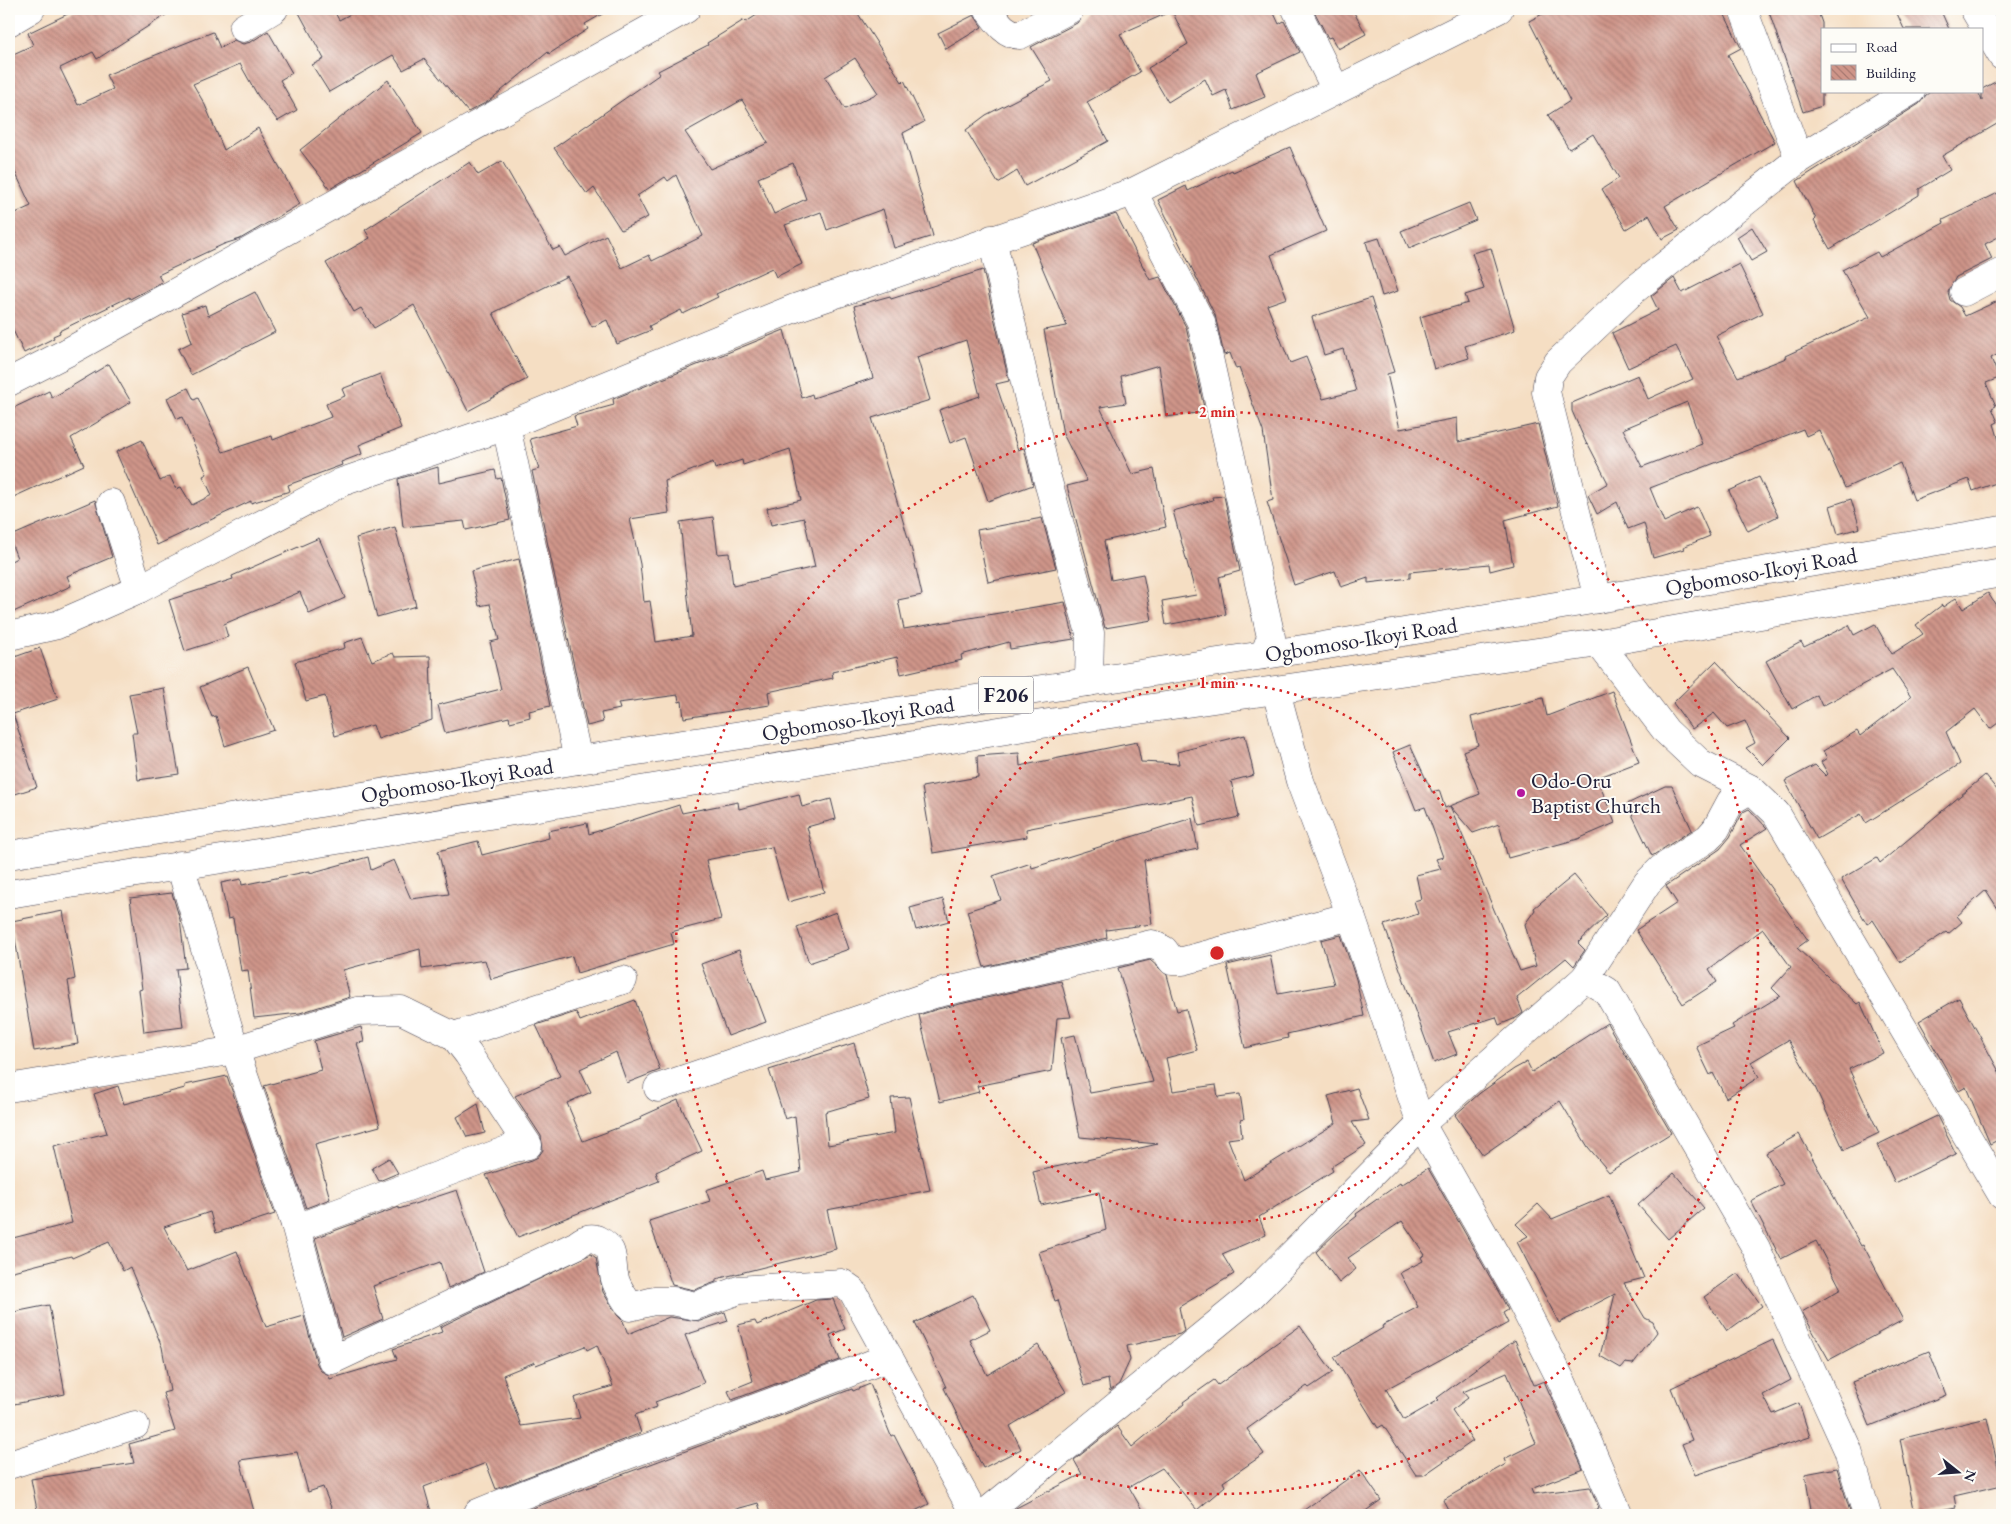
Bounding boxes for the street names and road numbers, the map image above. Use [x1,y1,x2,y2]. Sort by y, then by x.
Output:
street label: Ogbomoso-Ikoyi Road [1663,540,1860,603]
street label: Ogbomoso-Ikoyi Road [1263,610,1460,669]
road number: F206 [978,676,1034,714]
street label: Ogbomoso-Ikoyi Road [760,689,957,748]
street label: Ogbomoso-Ikoyi Road [359,751,556,810]

